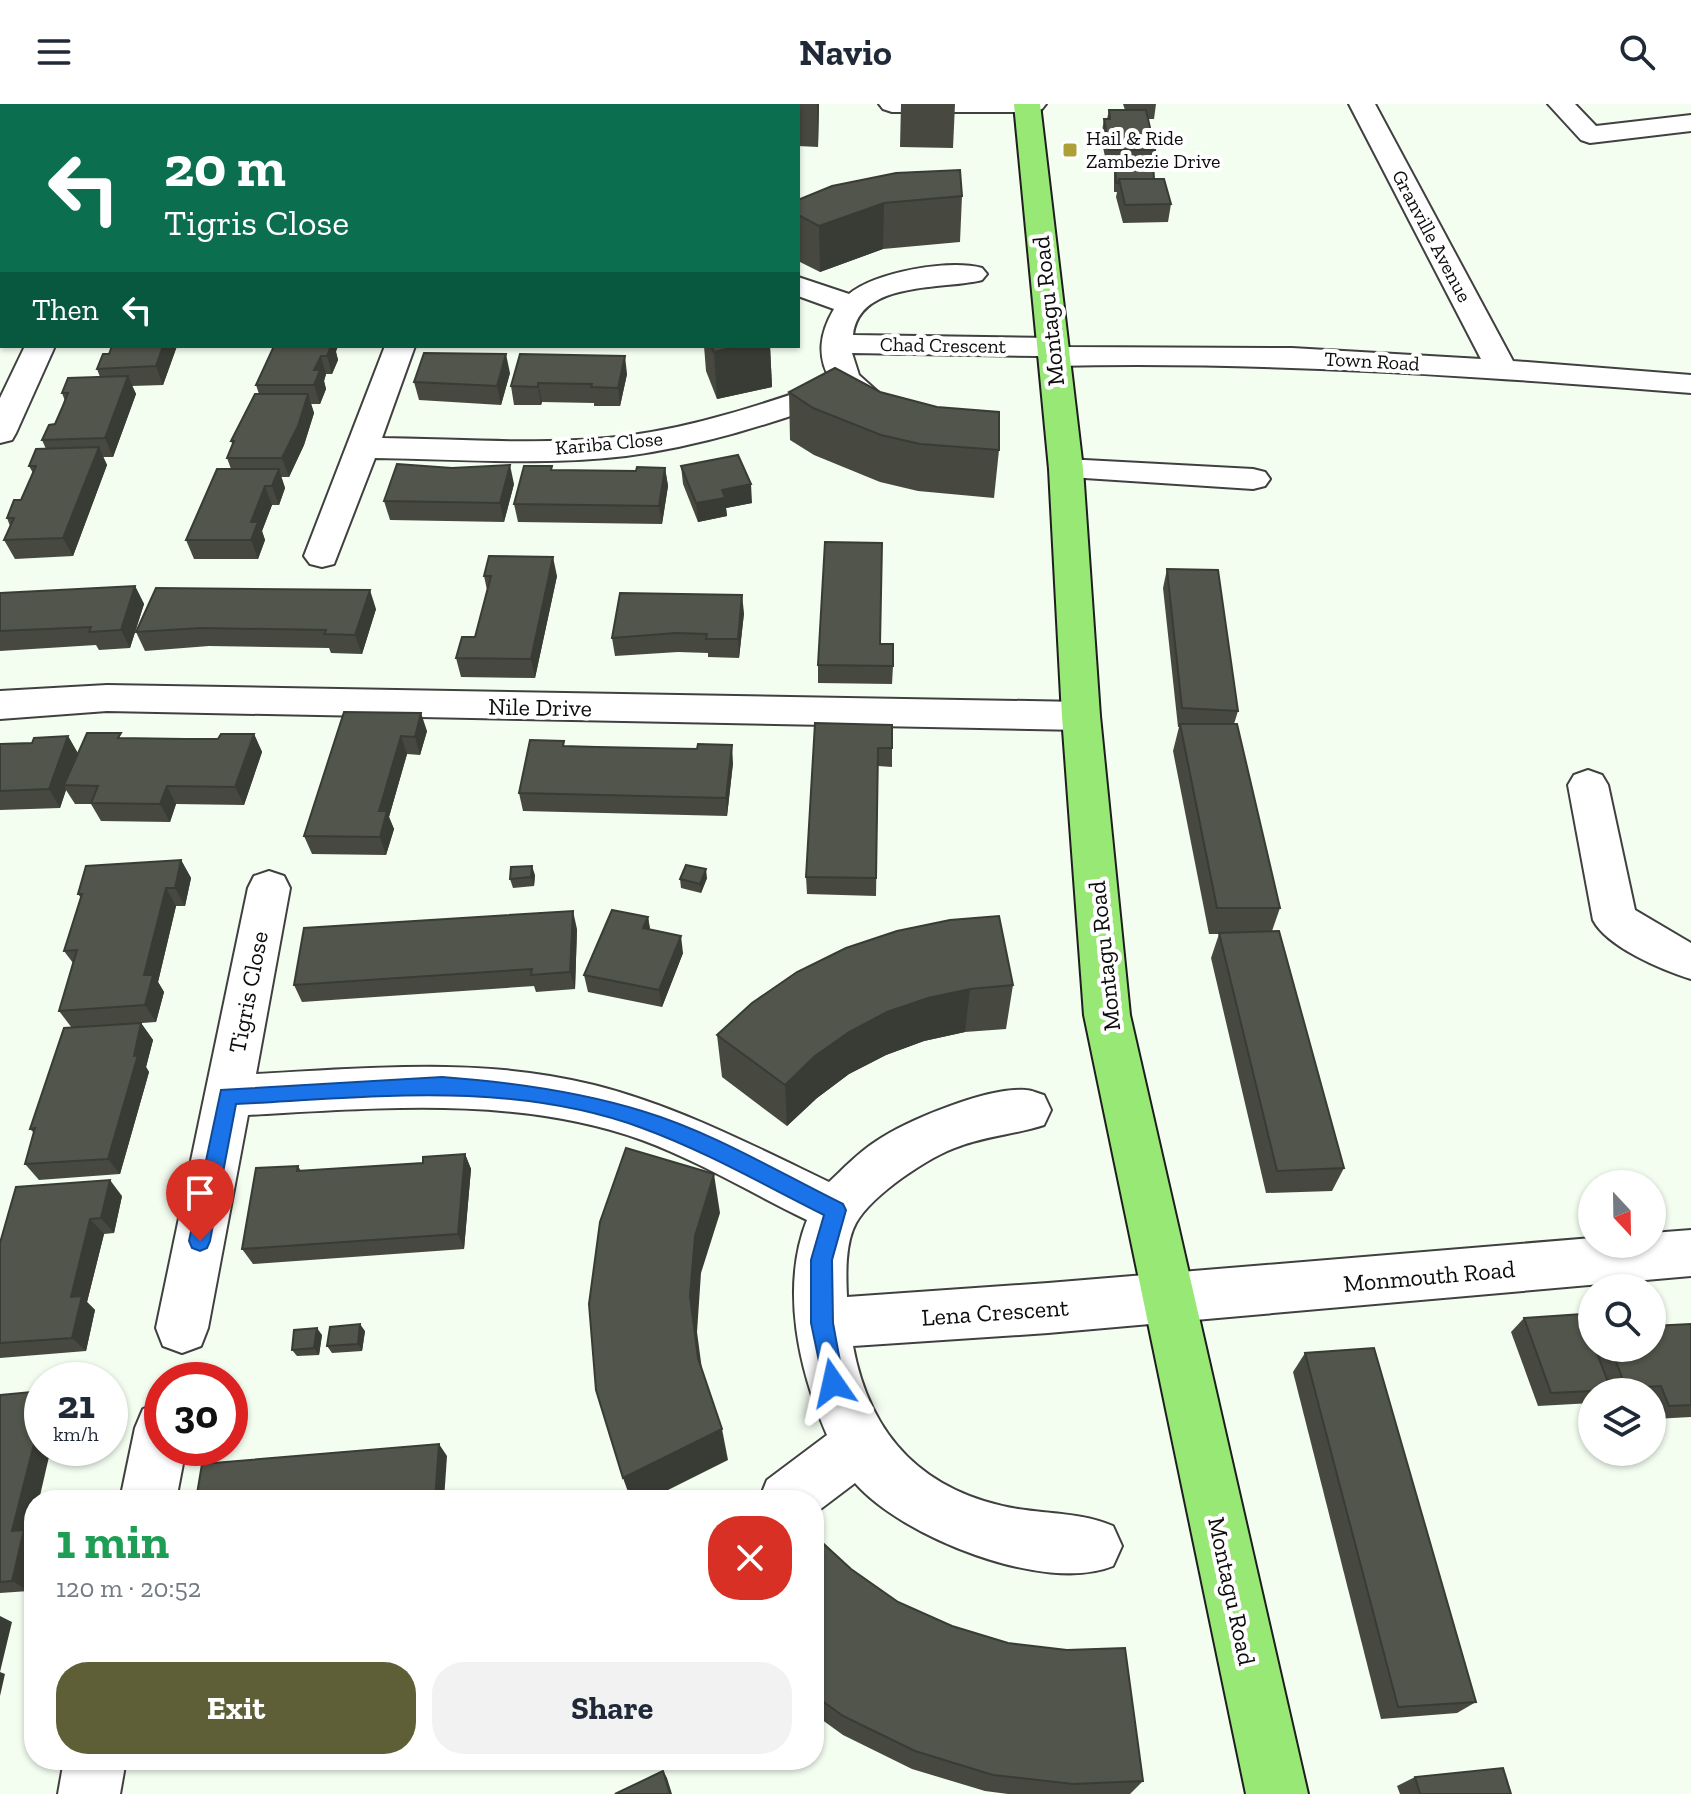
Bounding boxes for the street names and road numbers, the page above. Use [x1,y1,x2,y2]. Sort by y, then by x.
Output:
street label: Granville Avenue [1387,166,1477,306]
street label: Montagu Road [1026,234,1070,388]
street label: Chad Crescent [880,332,1007,358]
street label: Town Road [1324,347,1420,375]
street label: Kariba Close [554,426,664,460]
street label: Nile Drive [488,692,592,722]
street label: Montagu Road [1082,879,1126,1033]
street label: Tigris Close [222,929,274,1055]
street label: Monmouth Road [1342,1254,1516,1298]
street label: Lena Crescent [920,1292,1070,1332]
street label: Montagu Road [1202,1514,1262,1668]

